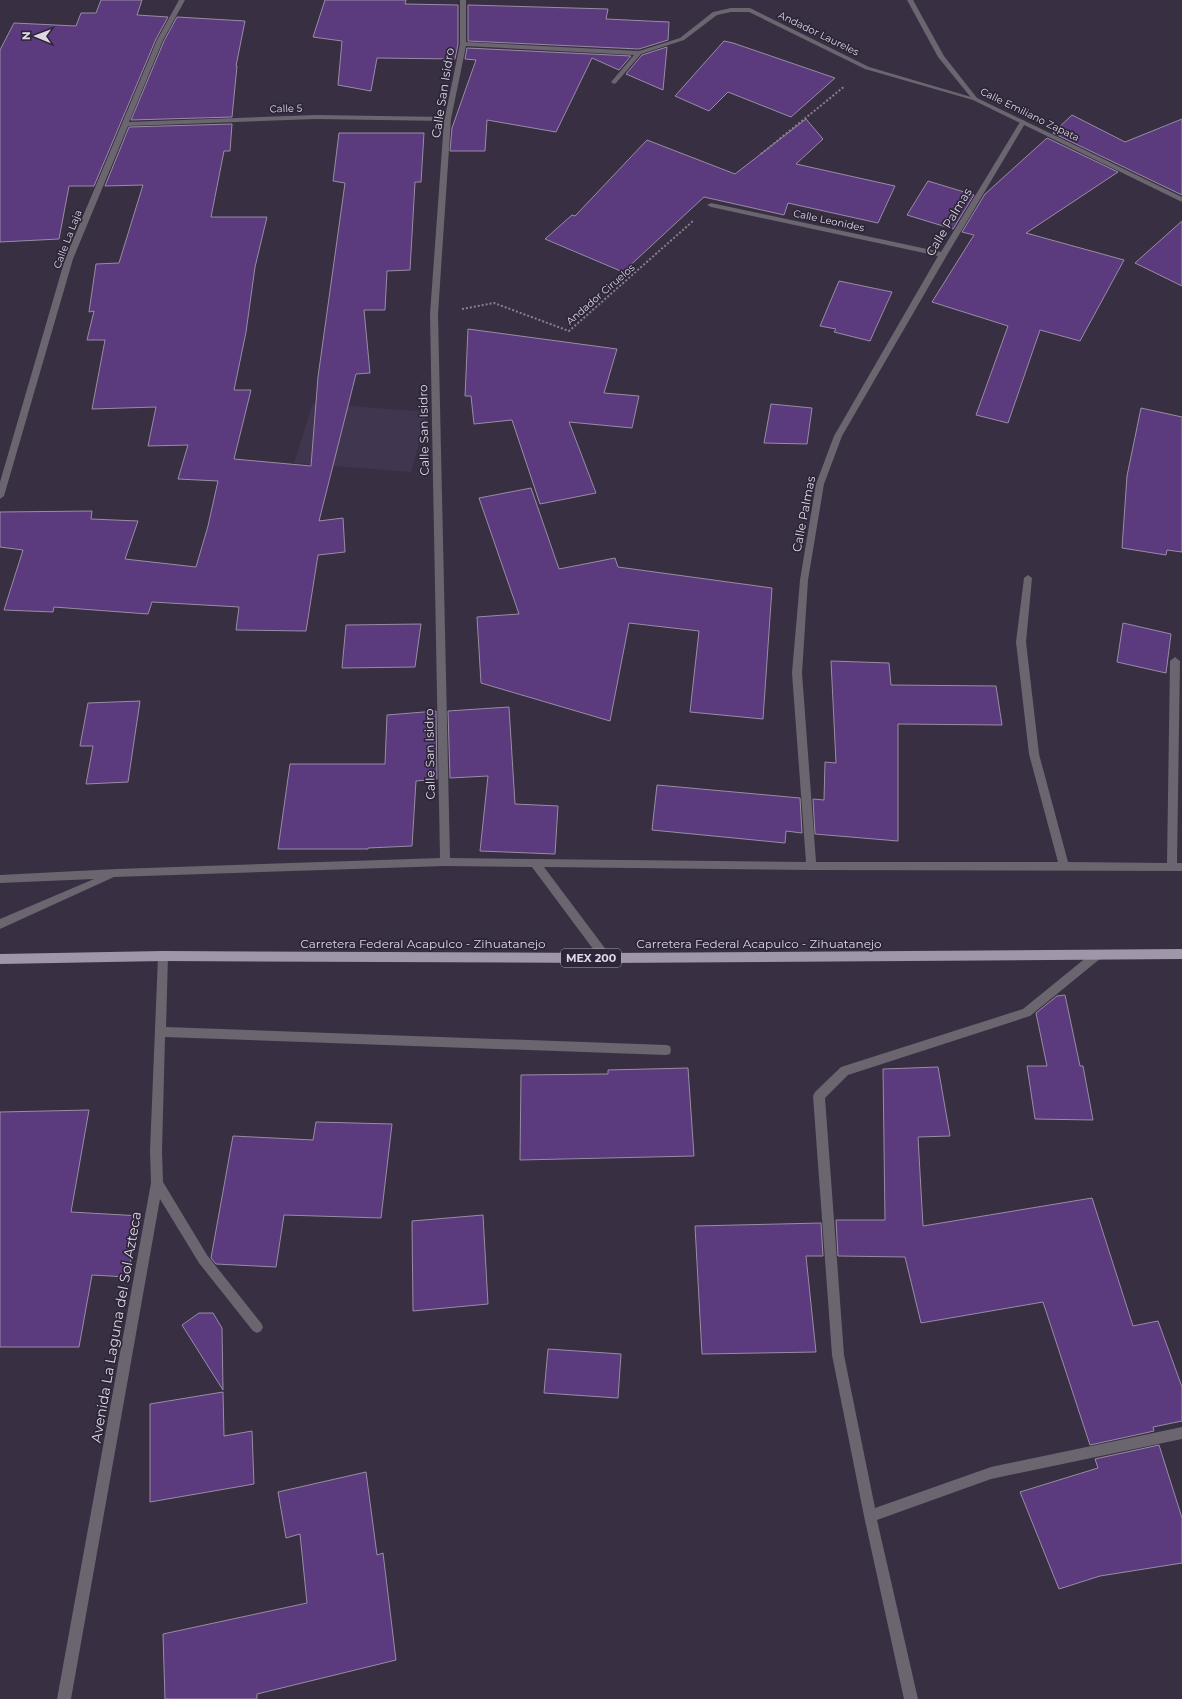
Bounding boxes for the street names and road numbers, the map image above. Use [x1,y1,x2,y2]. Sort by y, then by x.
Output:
street label: Andador Laureles [776,8,861,59]
street label: Calle San Isidro [428,47,457,139]
street label: Calle Emiliano Zapata [978,85,1081,144]
street label: Calle 5 [269,101,303,116]
street label: Calle Palmas [922,185,975,259]
street label: Calle Leonides [792,207,866,234]
street label: Calle La Laja [50,208,85,270]
street label: Andador Ciruelos [563,261,637,328]
street label: Calle San Isidro [415,384,432,476]
street label: Calle Palmas [789,475,818,553]
street label: Calle San Isidro [421,708,438,800]
street label: Carretera Federal Acapulco - Zihuatanejo [300,936,546,951]
street label: Carretera Federal Acapulco - Zihuatanejo [636,936,882,951]
road number: MEX 200 [561,949,621,967]
street label: Avenida La Laguna del Sol Azteca [87,1210,145,1444]

